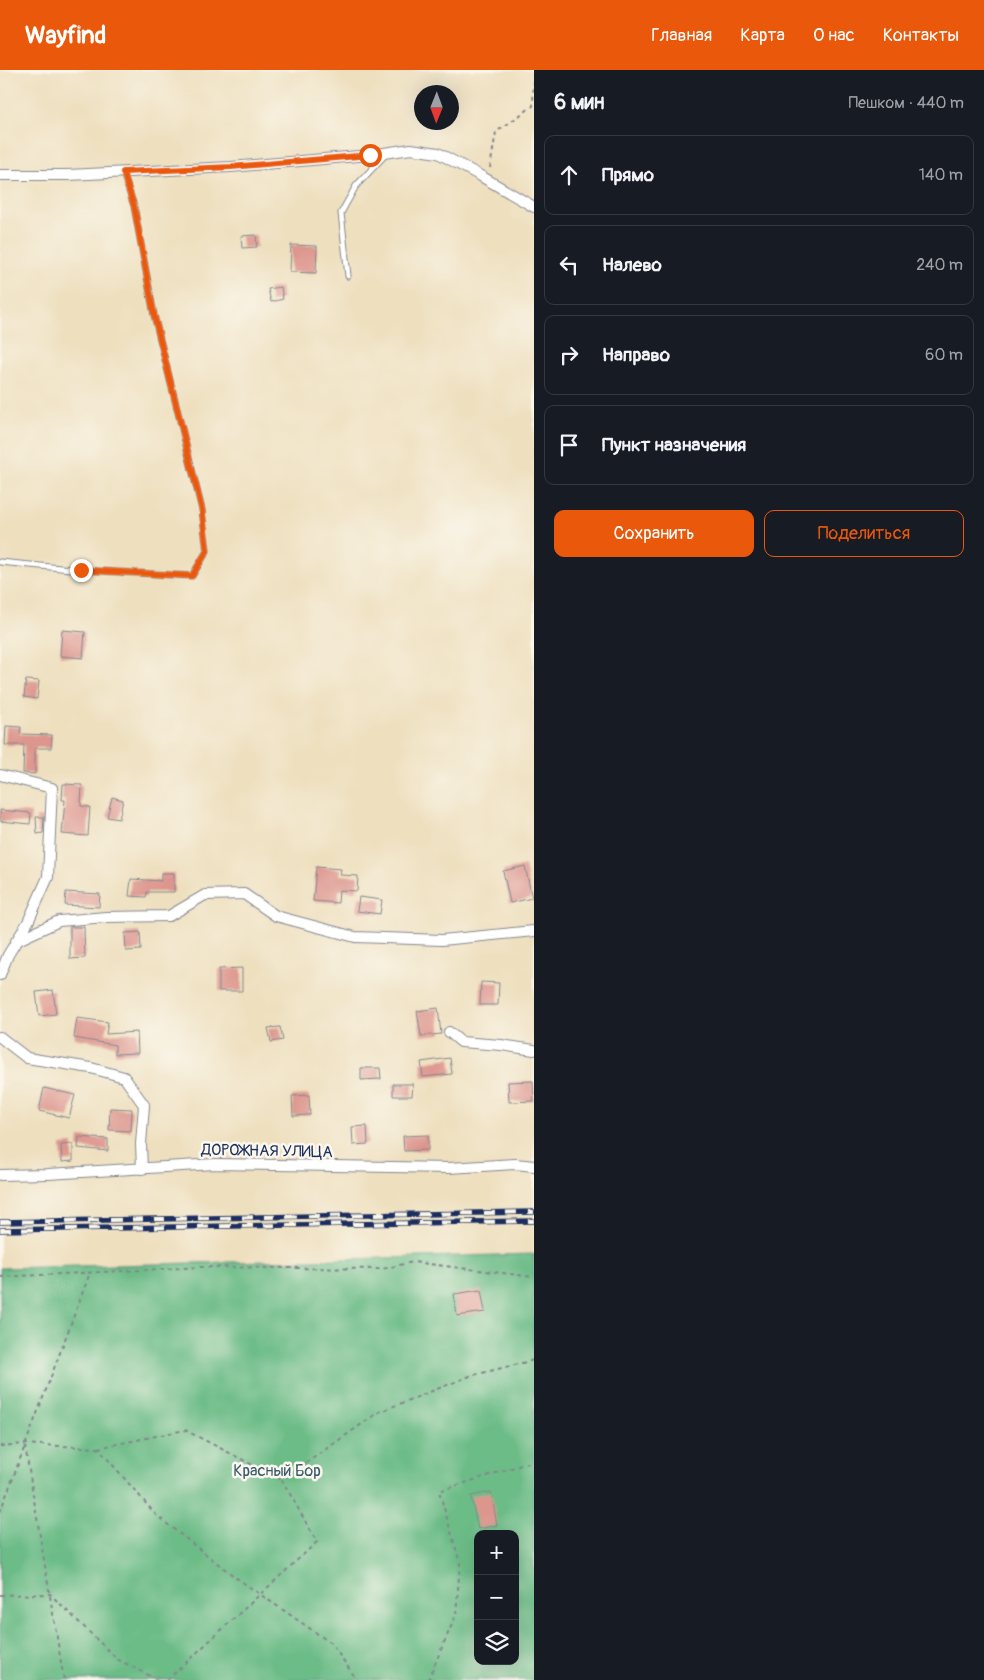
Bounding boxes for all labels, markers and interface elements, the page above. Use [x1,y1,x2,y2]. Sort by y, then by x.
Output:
text: Wayfind [25,21,106,50]
text: Главная [651,24,712,47]
text: Карта [740,24,785,47]
text: О нас [813,24,855,47]
text: Контакты [883,24,959,47]
north arrow [414,85,459,130]
text: 6 мин [554,89,604,116]
text: Пешком · 440 m [849,93,964,113]
route start [359,144,382,167]
icon: ahead [555,161,583,189]
text: Прямо [602,163,654,187]
text: 140 m [919,165,963,185]
icon: left [555,251,583,279]
text: Налево [602,253,662,277]
text: 240 m [916,255,963,275]
icon: right [555,341,583,369]
text: Направо [602,343,670,367]
text: 60 m [925,345,963,365]
icon: arrive [555,431,583,459]
text: Пункт назначения [602,433,746,457]
button: Сохранить [554,510,754,557]
button: Поделиться [764,510,964,557]
route end [70,559,93,582]
street label: ДОРОЖНАЯ УЛИЦА [200,1140,333,1162]
park label: Красный Бор [233,1461,321,1481]
map controls [474,1530,519,1665]
button: + [474,1530,519,1575]
button: − [474,1575,519,1620]
button: layers [474,1620,519,1665]

